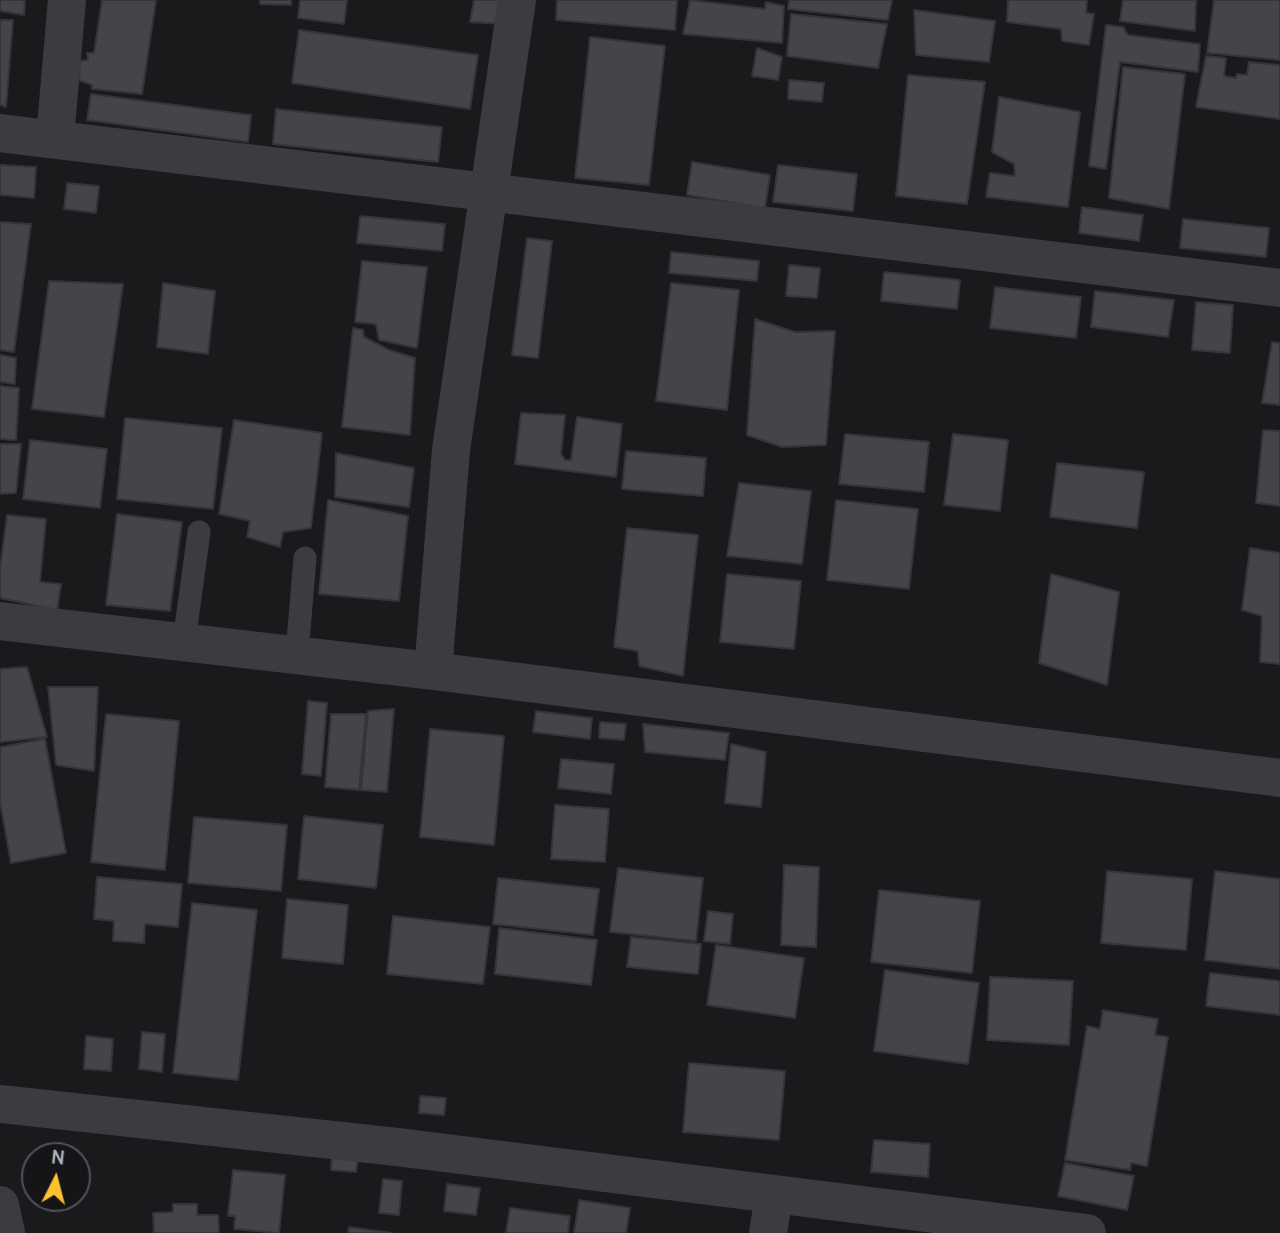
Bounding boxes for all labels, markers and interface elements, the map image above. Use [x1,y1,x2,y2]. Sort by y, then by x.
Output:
north arrow [21,1142,91,1212]
text: N [50,1145,66,1170]

